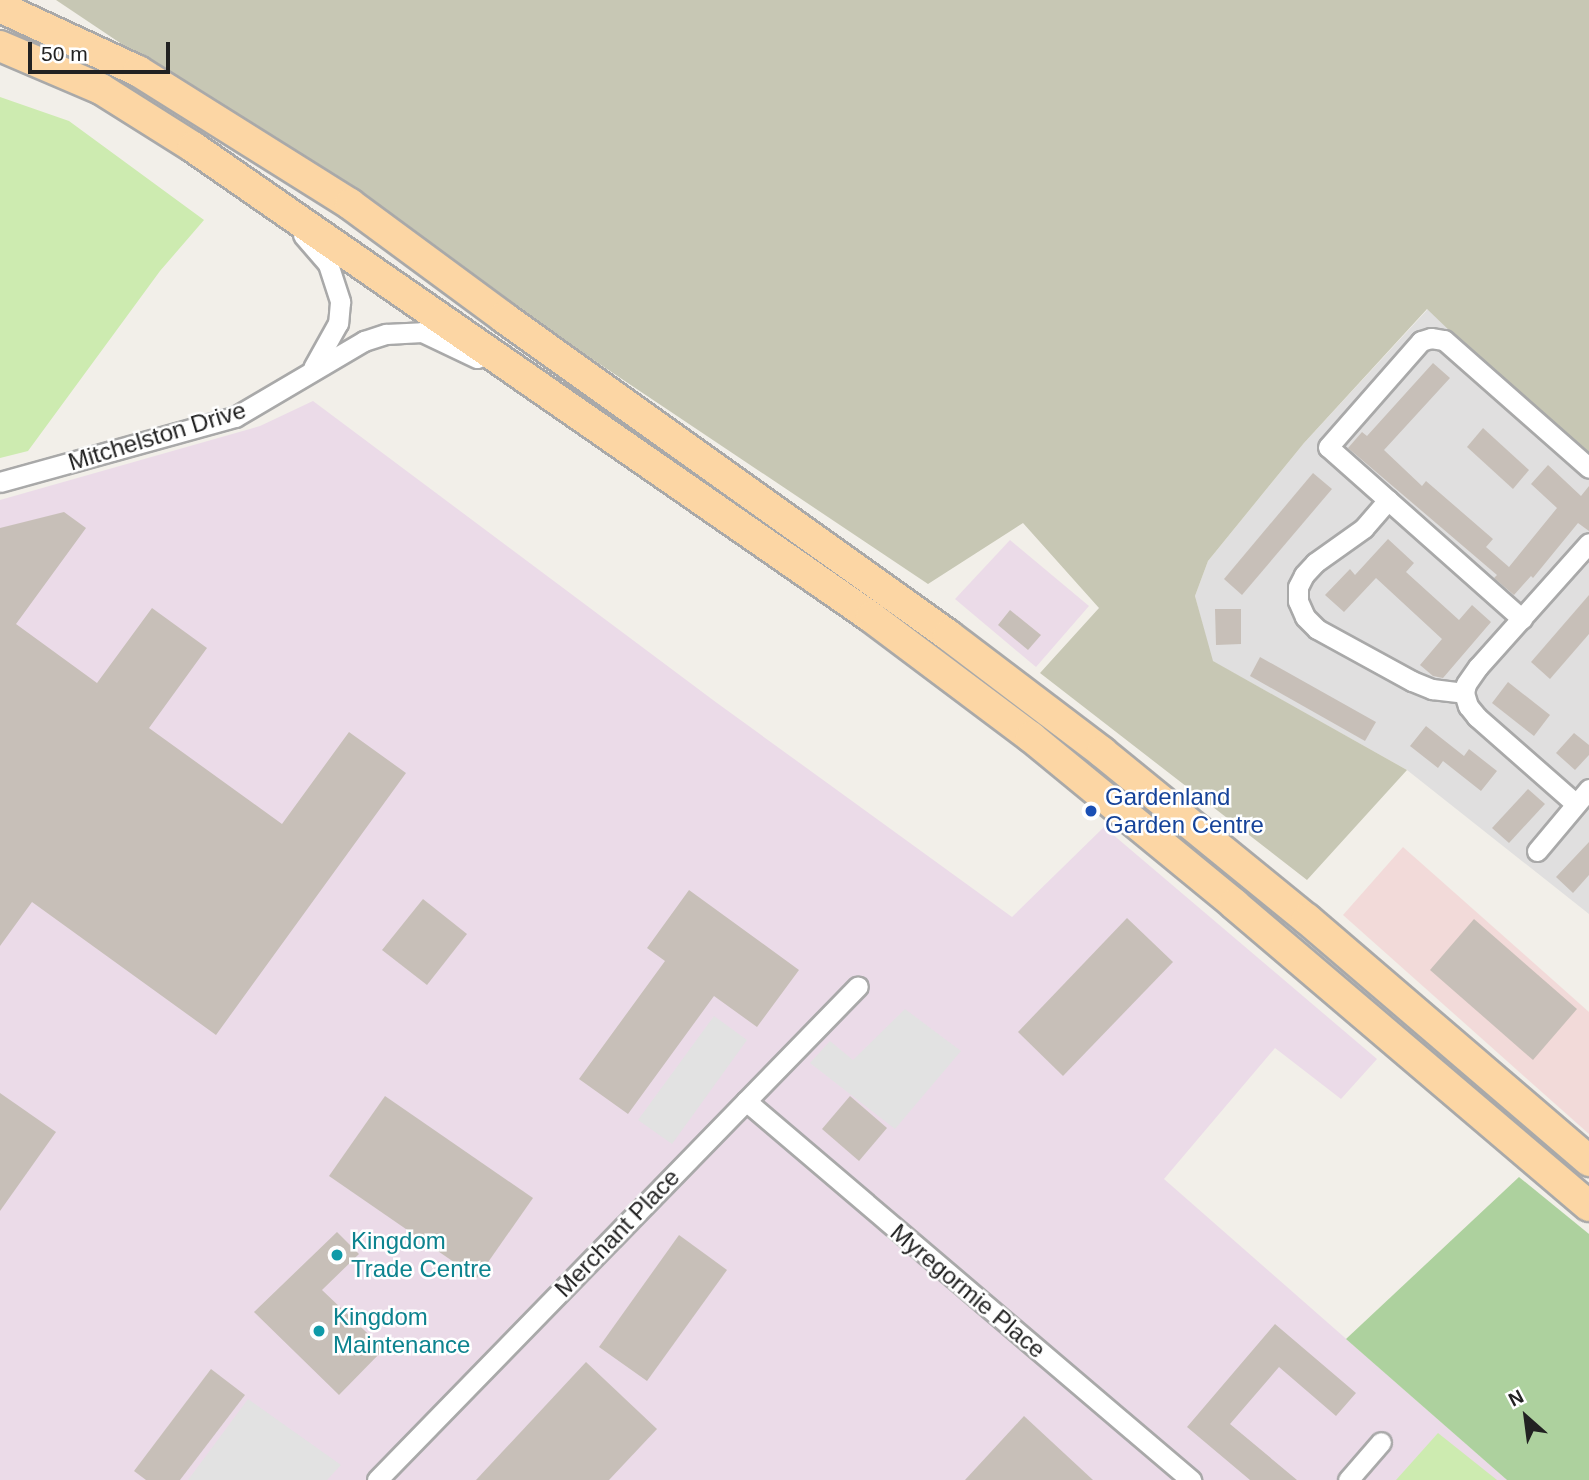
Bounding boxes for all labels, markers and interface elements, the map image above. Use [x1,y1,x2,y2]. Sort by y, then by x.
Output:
scale bar [32,28,173,72]
text: 50 m [41,42,88,65]
street label: Mitchelston Drive [65,395,249,477]
place label: Gardenland Garden Centre [1105,783,1264,839]
marker: Gardenland Garden Centre [1083,803,1099,819]
street label: Merchant Place [549,1163,685,1303]
street label: Myregormie Place [885,1218,1051,1364]
place label: Kingdom Trade Centre [351,1227,492,1283]
marker: Kingdom Trade Centre [329,1247,345,1263]
place label: Kingdom Maintenance [333,1303,470,1359]
marker: Kingdom Maintenance [311,1323,327,1339]
north arrow [1491,1382,1561,1452]
text: N [1505,1386,1527,1411]

